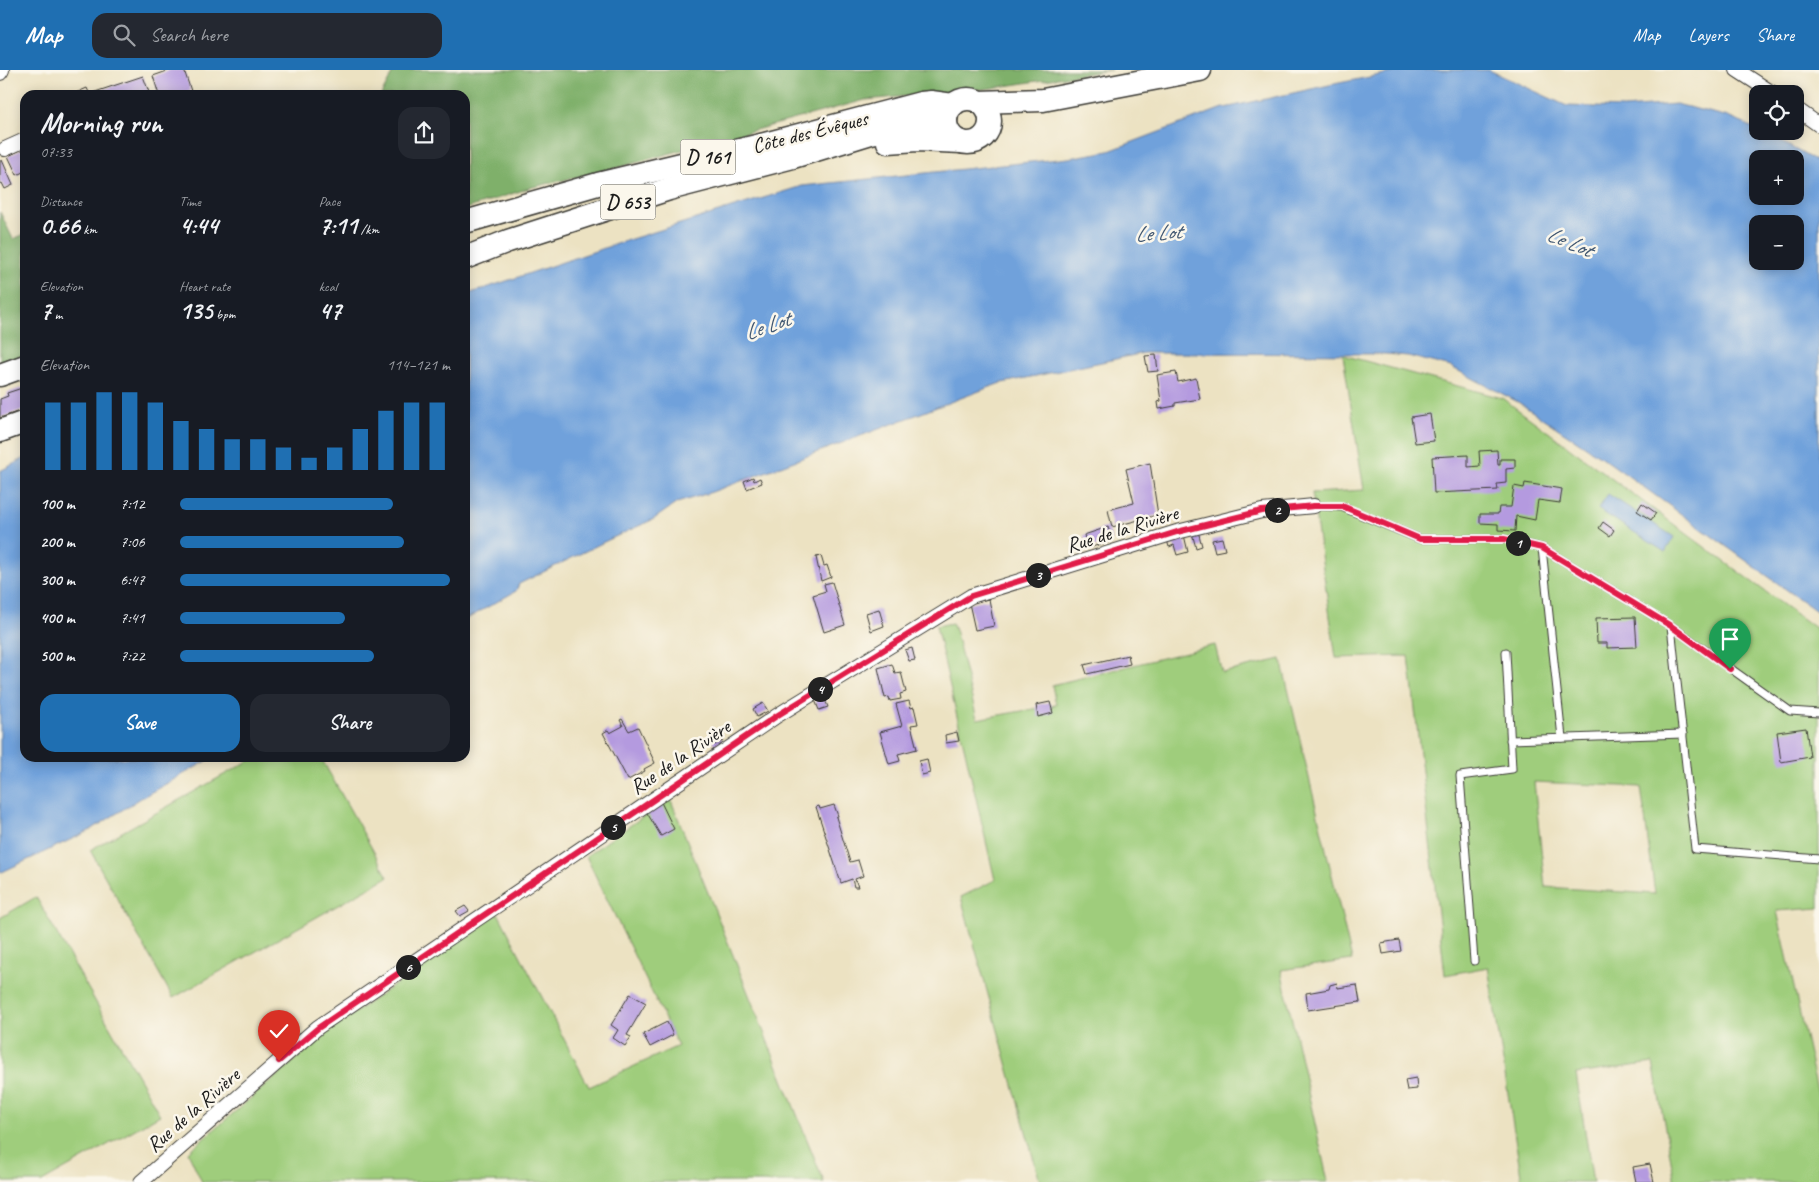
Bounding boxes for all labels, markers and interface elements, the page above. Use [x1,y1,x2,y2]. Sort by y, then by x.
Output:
search box [92,13,442,58]
text: Map [25,20,62,50]
icon: search [110,21,138,49]
text: Search here [150,23,228,47]
text: Map [1633,24,1661,46]
text: Layers [1689,24,1728,46]
text: Share [1756,24,1794,46]
map controls [1749,85,1804,270]
button: locate [1749,85,1804,140]
text: Morning run [40,105,162,140]
street label: Côte des Évêques [749,105,872,159]
button: share [398,107,450,159]
road number: D 161 [680,140,736,174]
text: 07:33 [40,142,72,162]
button: + [1749,150,1804,205]
road number: D 653 [600,184,656,220]
text: Distance [40,193,82,210]
text: Time [179,193,201,210]
text: Pace [319,193,340,210]
text: 0.66 [40,210,80,242]
text: 4:44 [179,210,218,242]
text: 7:11 [319,210,357,242]
button: − [1749,215,1804,270]
water label: Le Lot [1134,217,1187,249]
water label: Le Lot [1543,220,1601,266]
text: km [80,221,97,238]
text: /km [357,221,379,238]
text: Elevation [40,278,83,295]
text: Heart rate [179,278,230,295]
text: kcal [319,278,337,295]
text: 7 [40,295,51,327]
text: 135 [179,295,213,327]
text: 47 [319,295,341,327]
water label: Le Lot [741,304,798,347]
text: m [51,306,62,323]
text: bpm [213,306,235,323]
text: Elevation [40,355,89,375]
text: 114–121 m [387,355,450,375]
text: 100 m [40,494,75,514]
text: 7:12 [120,494,145,514]
pin: 2 [1264,498,1290,522]
street label: Rue de la Rivière [1063,499,1183,558]
text: 2 [1274,502,1281,519]
pin: 1 [1506,530,1530,556]
text: 200 m [40,532,75,552]
text: 7:06 [120,532,145,552]
text: 1 [1515,535,1522,552]
pin: 3 [1026,562,1050,588]
text: 3 [1035,567,1042,584]
text: 300 m [40,570,75,590]
text: 6:47 [120,570,145,590]
text: 400 m [40,608,75,628]
text: 7:41 [120,608,145,628]
pin [1709,618,1751,669]
icon: arrive [1716,625,1744,653]
text: 500 m [40,646,74,666]
text: 7:22 [120,646,145,666]
pin: 4 [808,676,832,702]
text: 4 [817,681,824,698]
button: Save [40,694,240,752]
button: Share [250,694,450,752]
street label: Rue de la Rivière [625,713,737,800]
pin: 5 [600,814,626,840]
text: 5 [610,819,617,836]
pin: 6 [396,954,420,980]
text: 6 [405,959,412,976]
pin [258,1010,300,1061]
icon: check [265,1017,293,1045]
street label: Rue de la Rivière [141,1061,247,1158]

